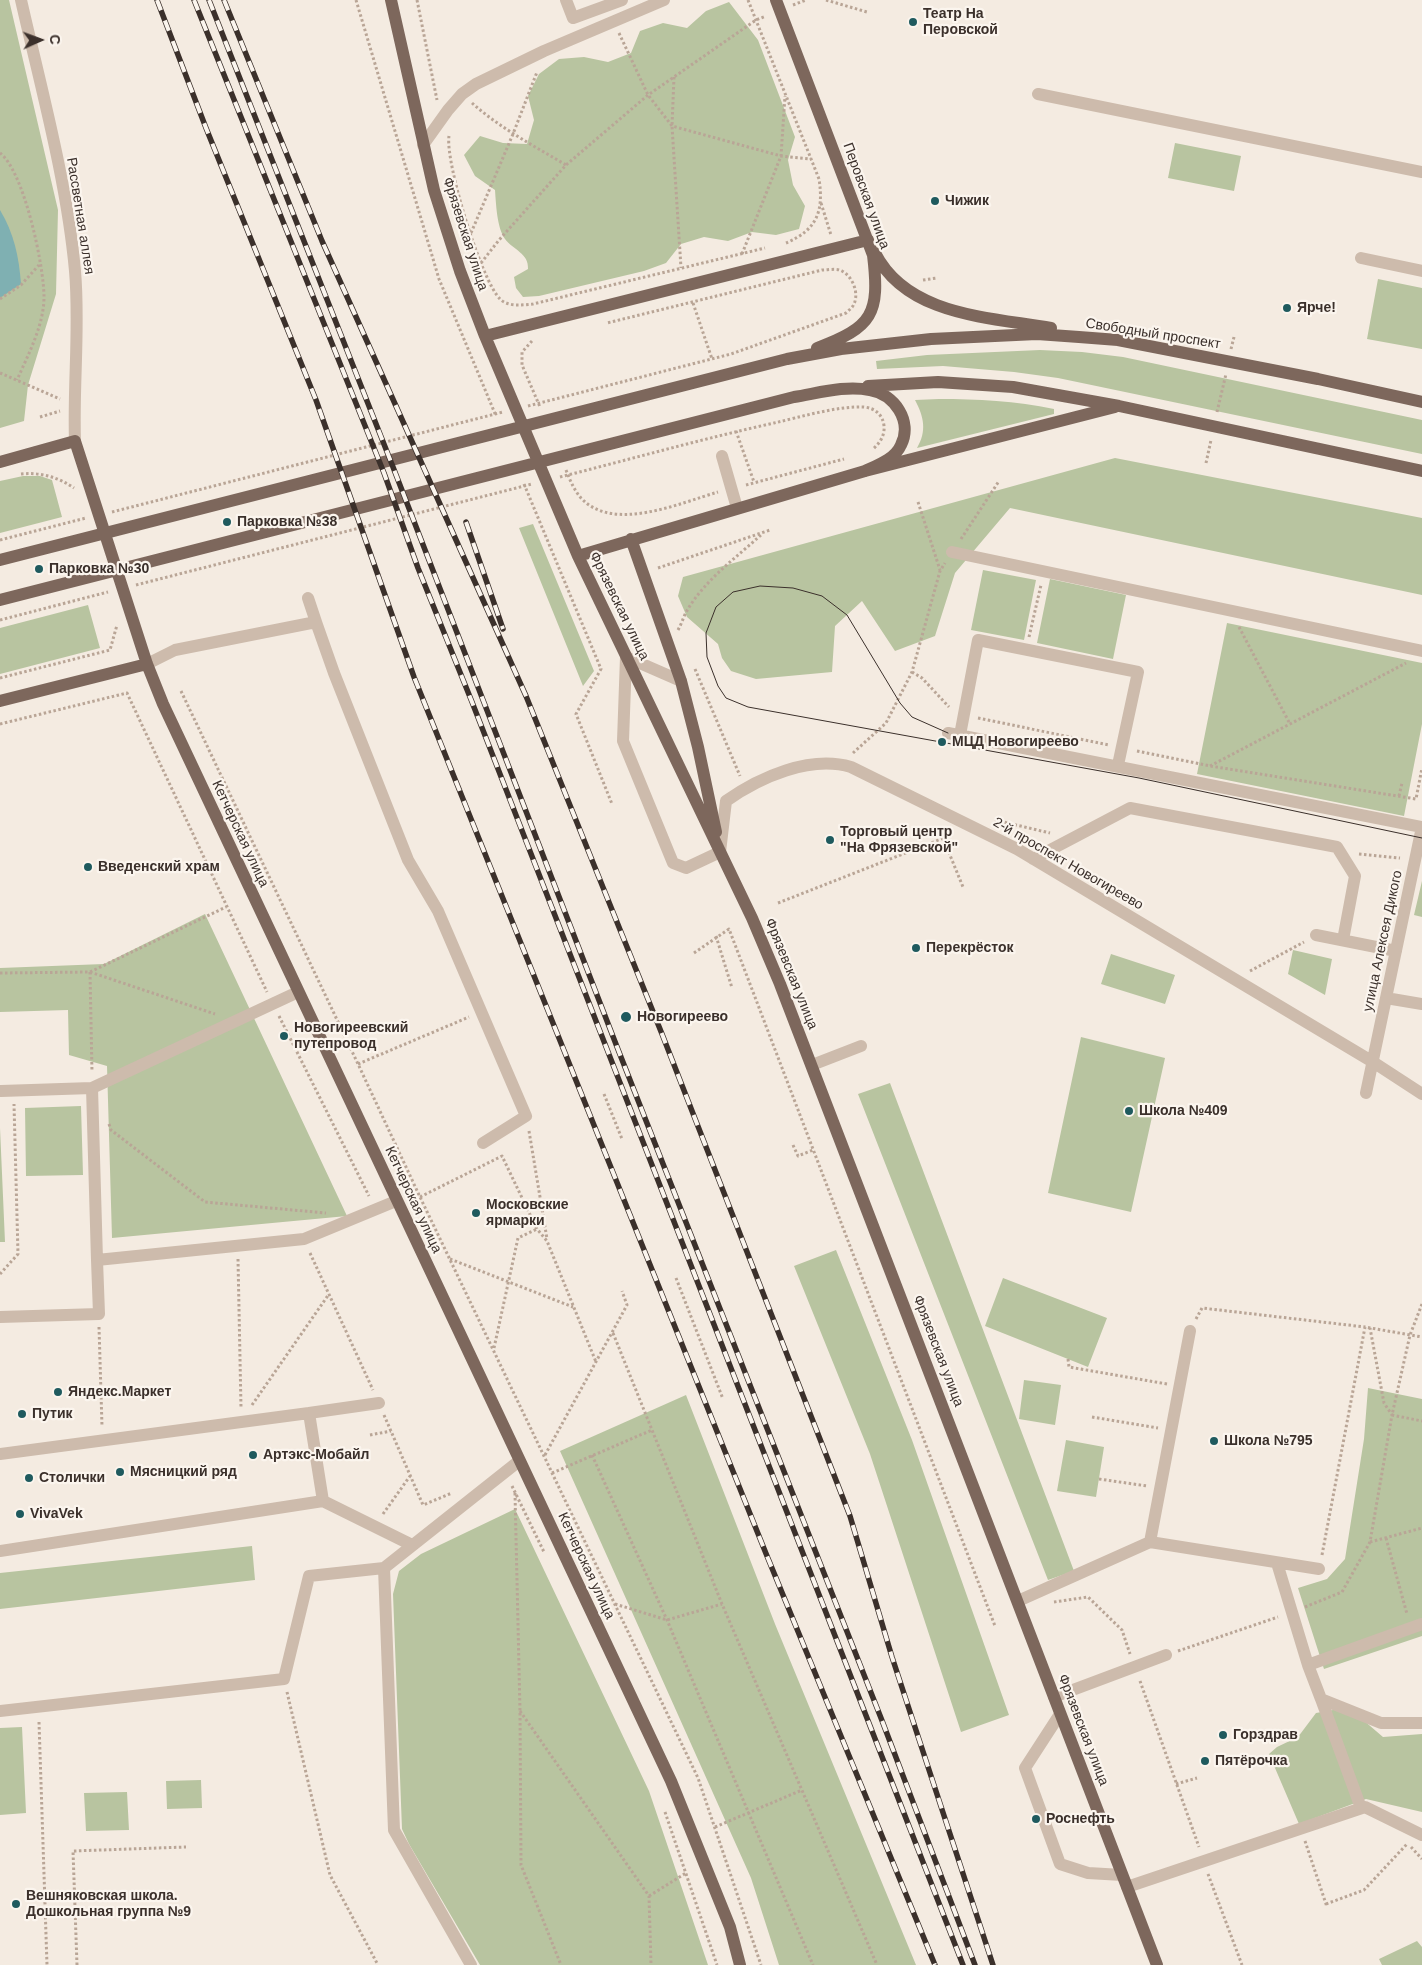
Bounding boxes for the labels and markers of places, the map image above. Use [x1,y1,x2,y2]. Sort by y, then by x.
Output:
place label: Театр На Перовской [923,6,998,38]
marker: Театр На Перовской [907,16,919,28]
place label: Чижик [945,193,989,209]
marker: Чижик [929,195,941,207]
place label: Ярче! [1297,300,1336,316]
marker: Ярче! [1281,302,1293,314]
place label: Парковка №38 [237,514,337,530]
marker: Парковка №38 [221,516,233,528]
place label: Парковка №30 [49,561,149,577]
marker: Парковка №30 [33,563,45,575]
place label: МЦД Новогиреево [952,734,1079,750]
marker: МЦД Новогиреево [936,736,948,748]
place label: Торговый центр "На Фрязевской" [840,824,958,856]
marker: Торговый центр "На Фрязевской" [824,834,836,846]
place label: Введенский храм [98,859,220,875]
marker: Введенский храм [82,861,94,873]
place label: Перекрёсток [926,940,1014,956]
marker: Перекрёсток [910,942,922,954]
place label: Новогиреево [637,1009,728,1025]
marker: Новогиреево [619,1010,633,1024]
place label: Новогиреевский путепровод [294,1020,408,1052]
marker: Новогиреевский путепровод [278,1030,290,1042]
place label: Школа №409 [1139,1103,1228,1119]
marker: Школа №409 [1123,1105,1135,1117]
place label: Московские ярмарки [486,1197,569,1230]
marker: Московские ярмарки [470,1207,482,1219]
place label: Яндекс.Маркет [68,1384,171,1400]
marker: Яндекс.Маркет [52,1386,64,1398]
place label: Путик [32,1406,72,1422]
marker: Путик [16,1408,28,1420]
place label: Школа №795 [1224,1433,1313,1449]
marker: Школа №795 [1208,1435,1220,1447]
place label: Артэкс-Мобайл [263,1447,369,1463]
marker: Артэкс-Мобайл [247,1449,259,1461]
place label: Мясницкий ряд [130,1464,237,1480]
marker: Мясницкий ряд [114,1466,126,1478]
place label: Столички [39,1470,105,1486]
marker: Столички [23,1472,35,1484]
place label: VivaVek [30,1506,83,1522]
marker: VivaVek [14,1508,26,1520]
place label: Горздрав [1233,1727,1298,1743]
marker: Горздрав [1217,1729,1229,1741]
place label: Пятёрочка [1215,1753,1288,1769]
marker: Пятёрочка [1199,1755,1211,1767]
place label: Роснефть [1046,1811,1115,1827]
marker: Роснефть [1030,1813,1042,1825]
place label: Вешняковская школа. Дошкольная группа №9 [26,1888,191,1920]
marker: Вешняковская школа. Дошкольная группа №9 [10,1898,22,1910]

